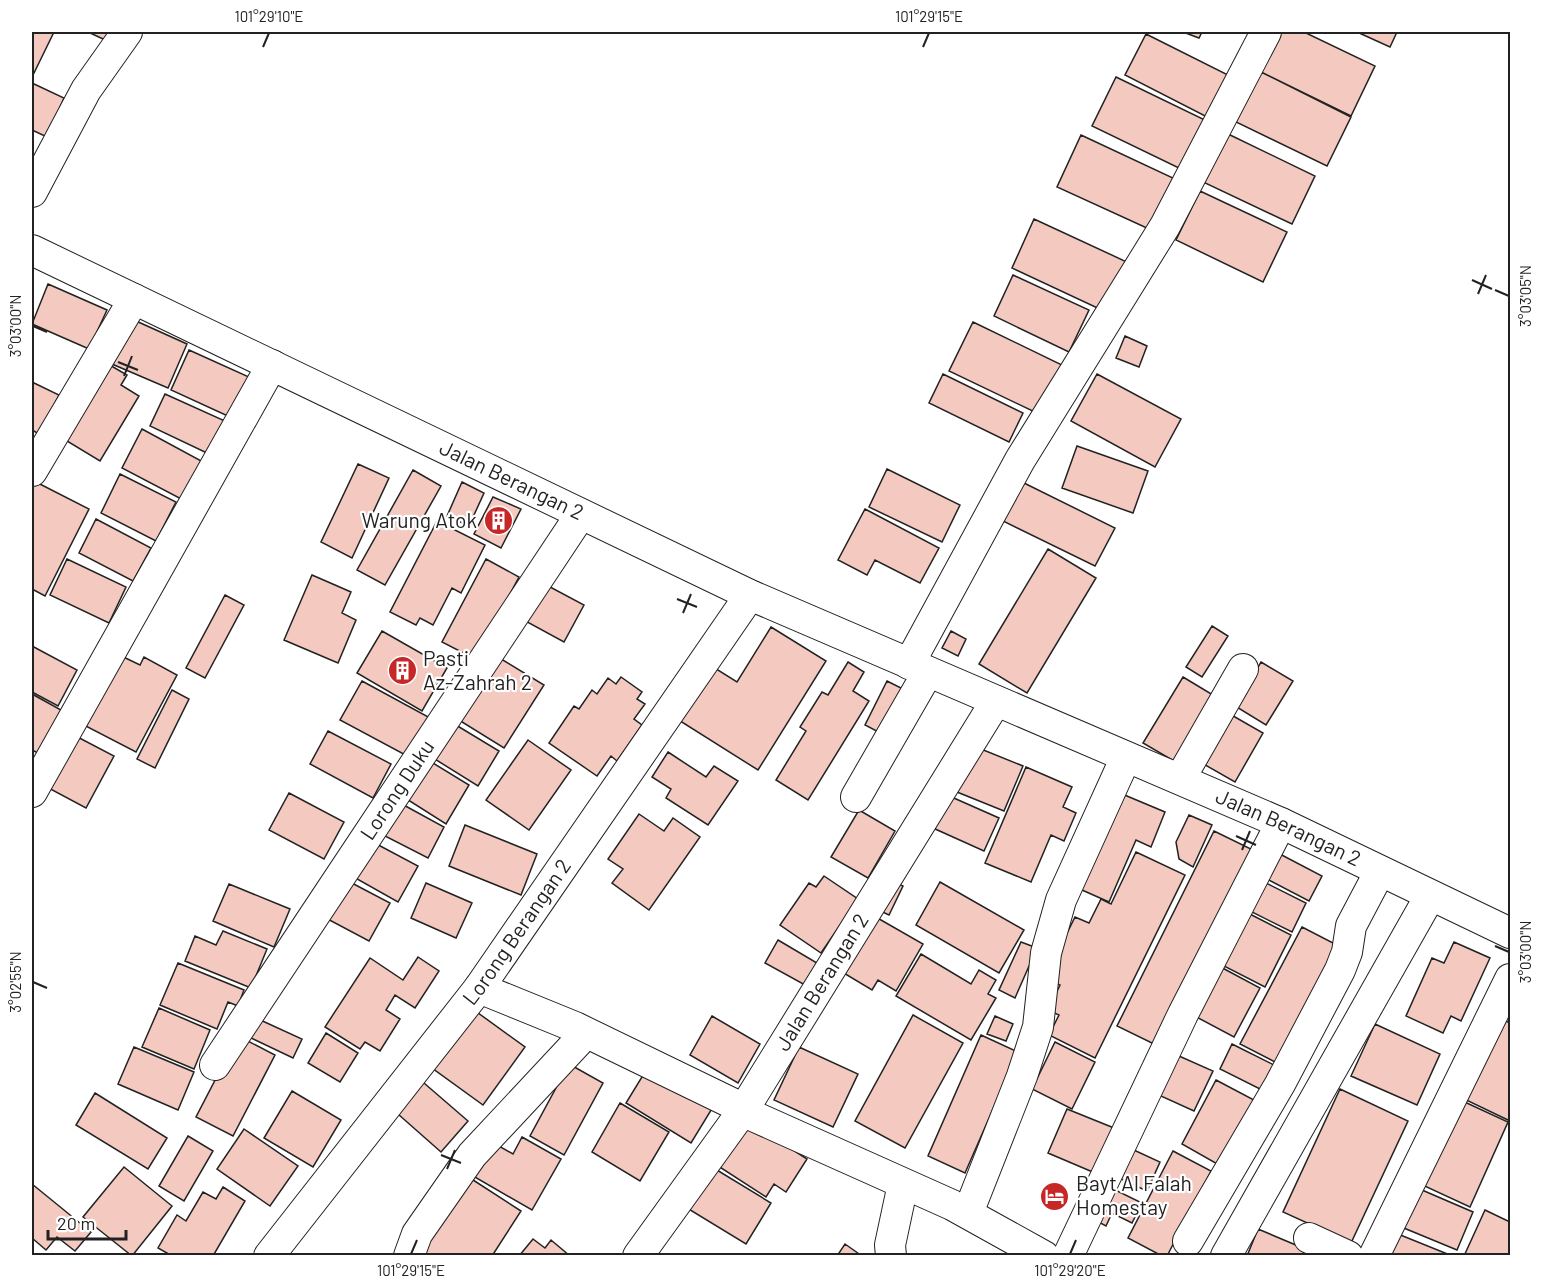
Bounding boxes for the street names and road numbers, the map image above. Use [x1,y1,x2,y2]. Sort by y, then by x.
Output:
street label: Jalan Berangan 2 [436,434,588,524]
street label: Lorong Duku [354,735,439,844]
street label: Jalan Berangan 2 [1212,783,1365,871]
street label: Lorong Berangan 2 [457,854,575,1009]
street label: Jalan Berangan 2 [769,908,873,1055]

